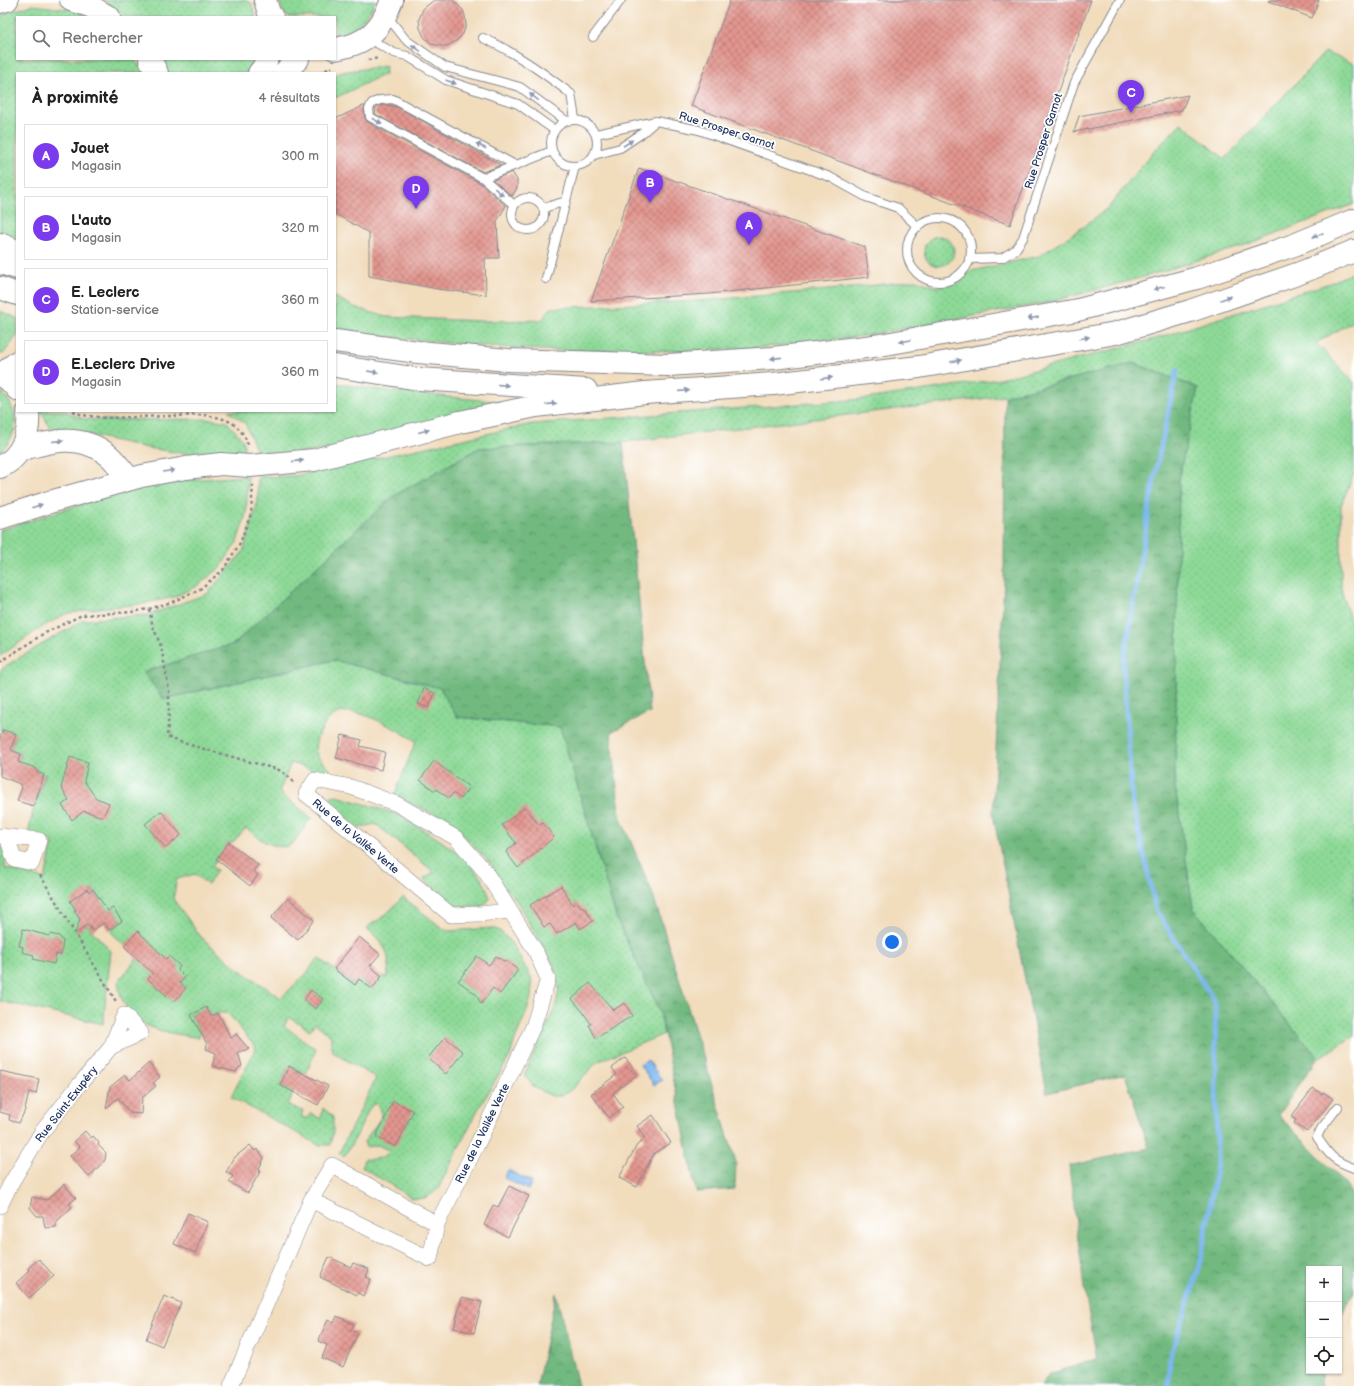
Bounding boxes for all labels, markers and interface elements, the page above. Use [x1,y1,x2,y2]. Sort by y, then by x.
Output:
search box [16,16,336,60]
icon: search [30,27,52,49]
text: Rechercher [62,29,142,48]
one-way arrow [411,44,421,52]
one-way arrow [445,79,457,85]
pin: C [1118,80,1144,113]
text: À proximité [32,88,118,108]
text: 4 résultats [258,90,320,106]
street label: Rue Prosper Garnot [1022,91,1065,191]
one-way arrow [528,93,539,102]
street label: Rue Prosper Garnot [677,109,777,152]
one-way arrow [371,118,383,124]
text: Jouet [71,139,109,158]
one-way arrow [622,139,633,147]
one-way arrow [475,143,487,150]
text: A [42,148,50,164]
text: 300 m [281,148,319,164]
text: Magasin [71,158,121,174]
pin: B [637,170,663,203]
pin: D [403,176,429,209]
one-way arrow [493,187,504,196]
text: L'auto [71,211,112,230]
pin: A [736,212,762,245]
text: B [41,220,51,236]
text: 320 m [281,220,319,236]
text: Magasin [71,230,121,246]
one-way arrow [1312,232,1323,238]
text: E. Leclerc [71,283,140,302]
one-way arrow [1153,285,1165,291]
text: C [41,292,51,308]
text: 360 m [281,292,319,308]
one-way arrow [1221,295,1233,301]
text: Station-service [71,302,159,318]
one-way arrow [1027,315,1039,321]
one-way arrow [1078,335,1090,341]
one-way arrow [899,338,911,344]
one-way arrow [770,354,782,361]
text: E.Leclerc Drive [71,355,175,374]
one-way arrow [950,357,962,363]
text: D [41,364,51,380]
text: 360 m [281,364,319,380]
one-way arrow [367,369,380,375]
text: Magasin [71,374,121,390]
one-way arrow [821,375,833,381]
one-way arrow [497,381,509,388]
one-way arrow [678,387,690,394]
one-way arrow [545,401,557,407]
one-way arrow [418,428,430,434]
one-way arrow [52,438,64,445]
one-way arrow [292,458,304,464]
one-way arrow [163,468,175,474]
one-way arrow [32,503,44,509]
street label: Rue de la Vallée Verte [310,796,402,877]
your location [882,932,902,952]
street label: Rue Saint-Exupéry [33,1064,100,1145]
street label: Rue de la Vallée Verte [453,1081,512,1185]
map controls [1306,1266,1342,1374]
button: + [1306,1266,1342,1302]
button: − [1306,1302,1342,1338]
button: locate [1306,1338,1342,1374]

